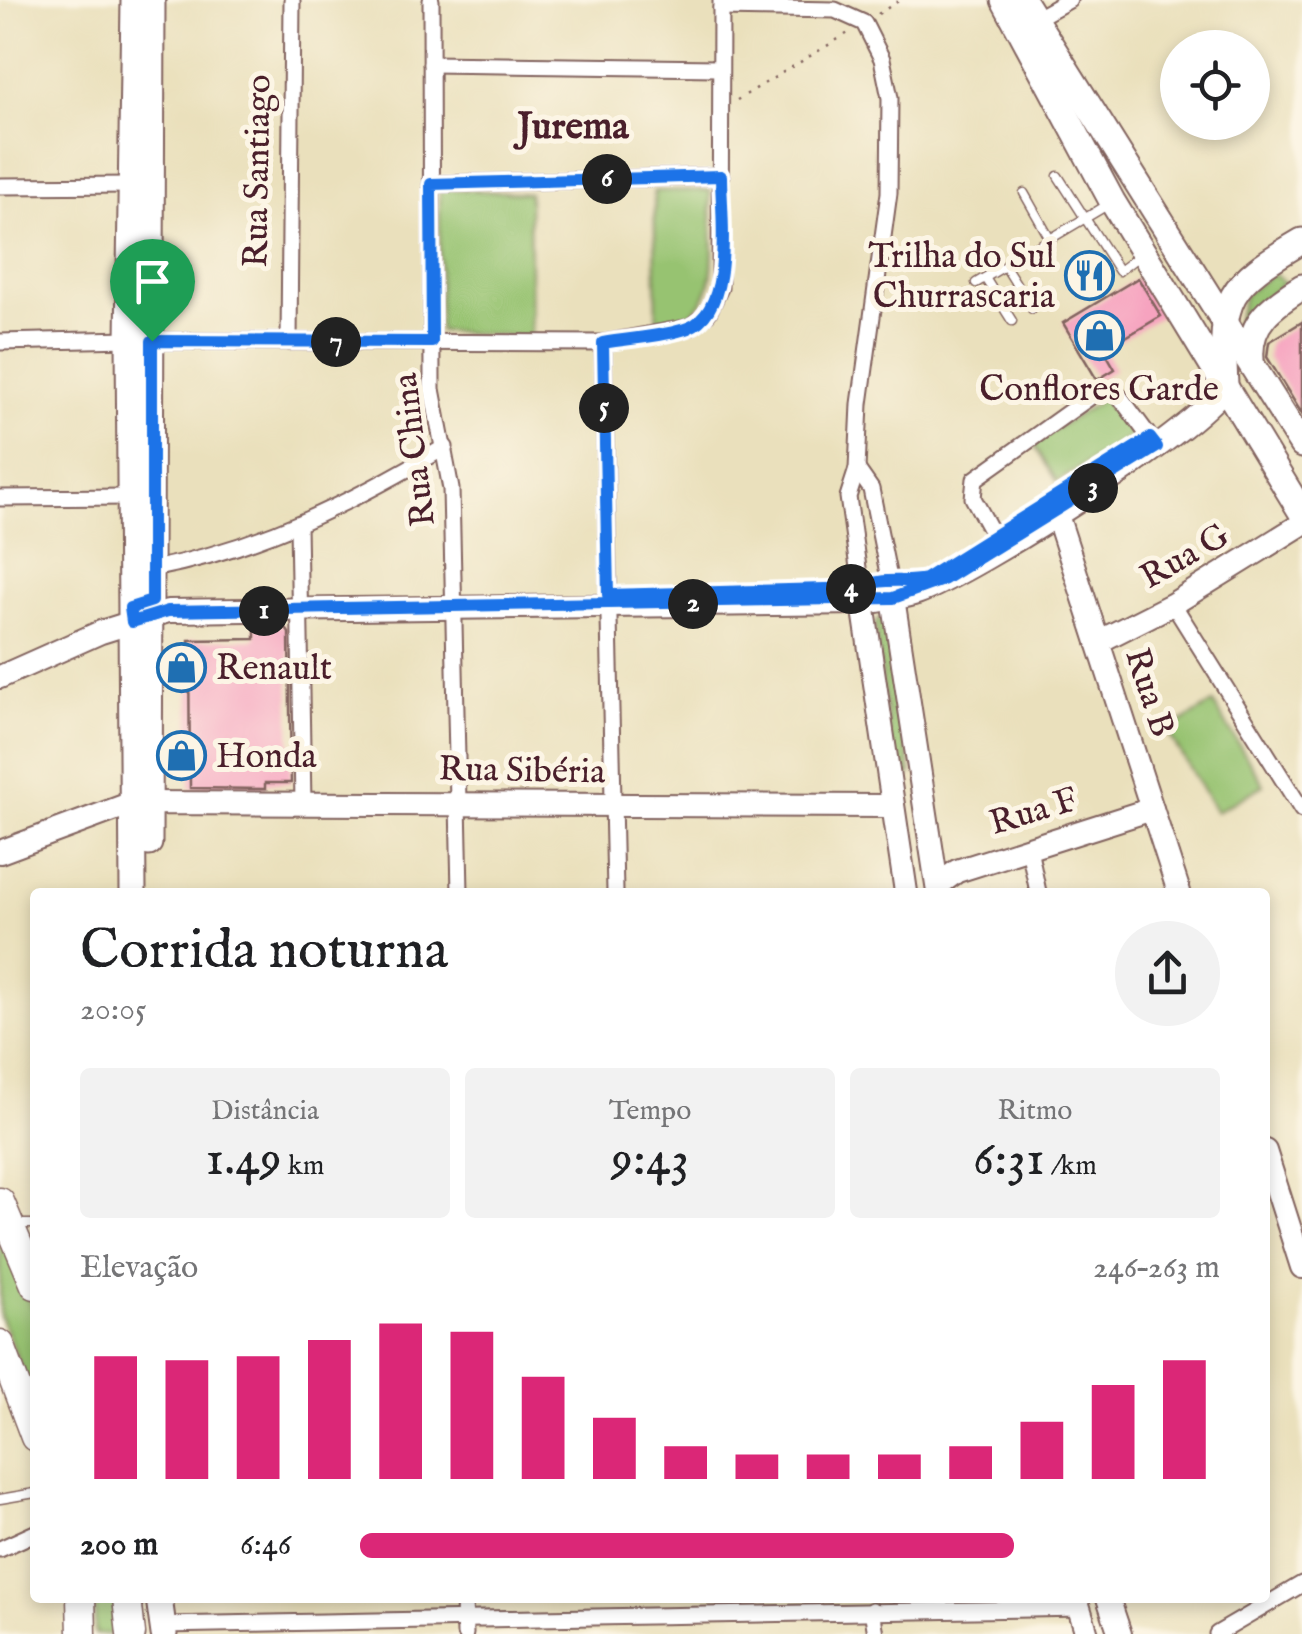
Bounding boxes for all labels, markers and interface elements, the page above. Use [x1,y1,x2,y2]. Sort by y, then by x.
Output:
map controls [1160,30,1270,140]
button: locate [1160,30,1270,140]
street label: Rua Santiago [234,74,283,268]
district label: Jurema [512,104,629,152]
pin: 6 [582,154,632,204]
text: 6 [601,161,613,196]
place label: Trilha do Sul Churrascaria [868,235,1056,320]
pin [110,239,195,342]
restaurant icon: Trilha do Sul Churrascaria [1064,249,1116,301]
icon: arrive [125,254,180,309]
shop icon: Conflores Garde [1073,310,1125,362]
pin: 7 [311,317,361,367]
text: 7 [329,324,343,359]
place label: Conflores Garde [979,368,1219,413]
street label: Rua China [384,370,447,529]
pin: 5 [579,383,629,433]
text: 5 [599,390,609,425]
pin: 3 [1068,463,1118,513]
text: 3 [1088,470,1098,505]
street label: Rua G [1133,514,1238,600]
pin: 4 [826,564,876,614]
text: 4 [844,571,858,606]
pin: 2 [668,579,718,629]
pin: 1 [239,586,289,636]
text: 2 [686,586,700,621]
text: 1 [259,593,269,628]
shop icon: Renault [155,641,207,693]
street label: Rua B [1113,643,1184,743]
place label: Renault [216,647,332,692]
shop icon: Honda [155,729,207,781]
place label: Honda [216,735,318,780]
street label: Rua Sibéria [438,748,607,795]
street label: Rua F [984,778,1083,847]
text: Corrida noturna [80,917,448,987]
button: share [1115,921,1220,1026]
text: 20:05 [80,990,146,1031]
text: Distância [211,1094,319,1129]
text: Tempo [609,1094,691,1129]
text: Ritmo [998,1094,1072,1129]
text: 1.49 [206,1129,282,1192]
text: 9:43 [611,1129,689,1192]
text: 6:31 [973,1129,1045,1192]
text: km [282,1149,324,1184]
text: /km [1045,1149,1097,1184]
text: Elevação [80,1248,198,1289]
text: 246–263 m [1093,1248,1220,1289]
text: 200 m [80,1525,158,1566]
text: 6:46 [240,1525,291,1566]

